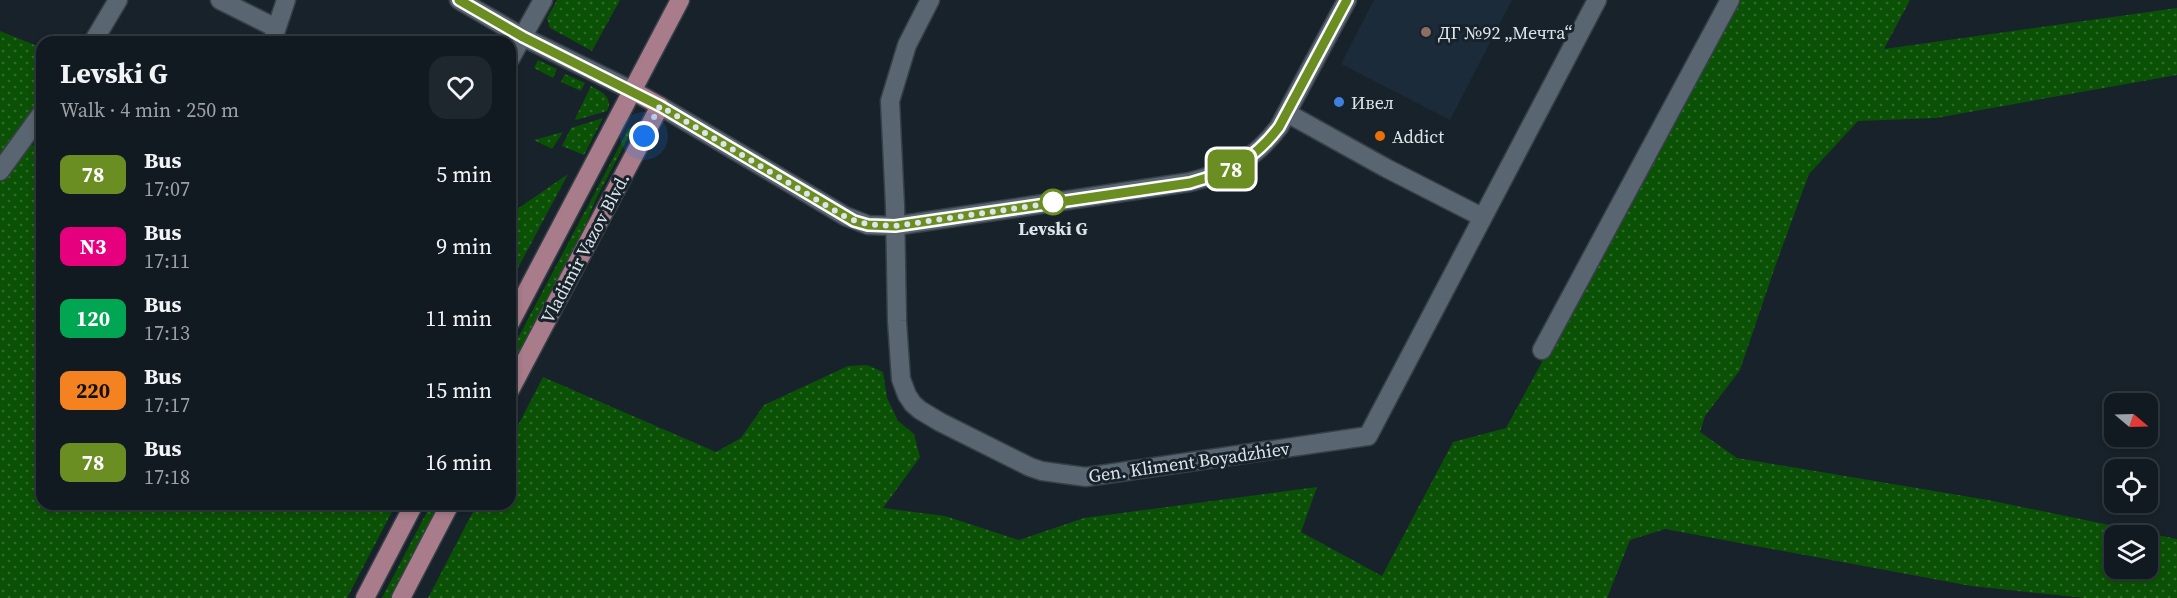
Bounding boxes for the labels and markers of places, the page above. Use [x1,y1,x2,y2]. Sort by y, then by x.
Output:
place label: ДГ №92 „Мечта“ [1438,20,1573,45]
marker: ДГ №92 „Мечта“ [1419,25,1433,39]
place label: Ивел [1351,90,1394,115]
marker: Ивел [1332,95,1346,109]
place label: Addict [1392,124,1444,149]
marker: Addict [1373,129,1387,143]
marker: Levski G [1040,189,1066,215]
place label: Levski G [1018,216,1088,241]

